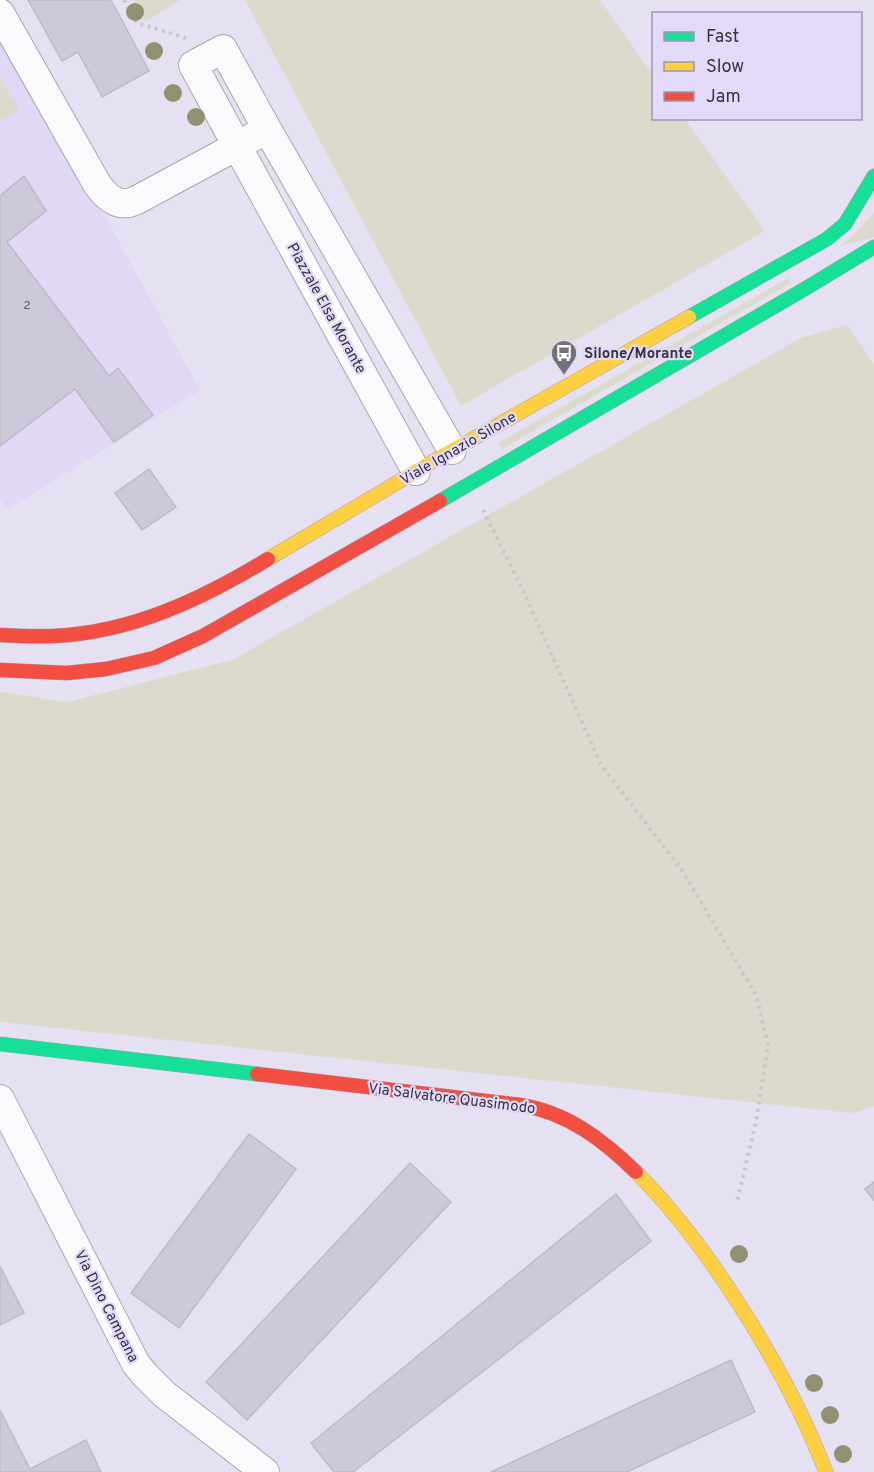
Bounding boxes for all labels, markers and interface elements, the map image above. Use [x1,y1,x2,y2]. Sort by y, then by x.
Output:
legend [652,12,862,120]
text: Fast [706,26,739,49]
text: Slow [706,56,744,79]
text: Jam [706,86,741,109]
street label: Piazzale Elsa Morante [282,240,370,378]
house number: 2 [23,298,31,314]
bus stop icon: Silone/Morante [549,338,579,376]
place label: Silone/Morante [584,345,692,364]
street label: Viale Ignazio Silone [397,408,520,490]
street label: Via Salvatore Quasimodo [367,1080,537,1119]
street label: Via Dino Campana [69,1247,142,1366]

